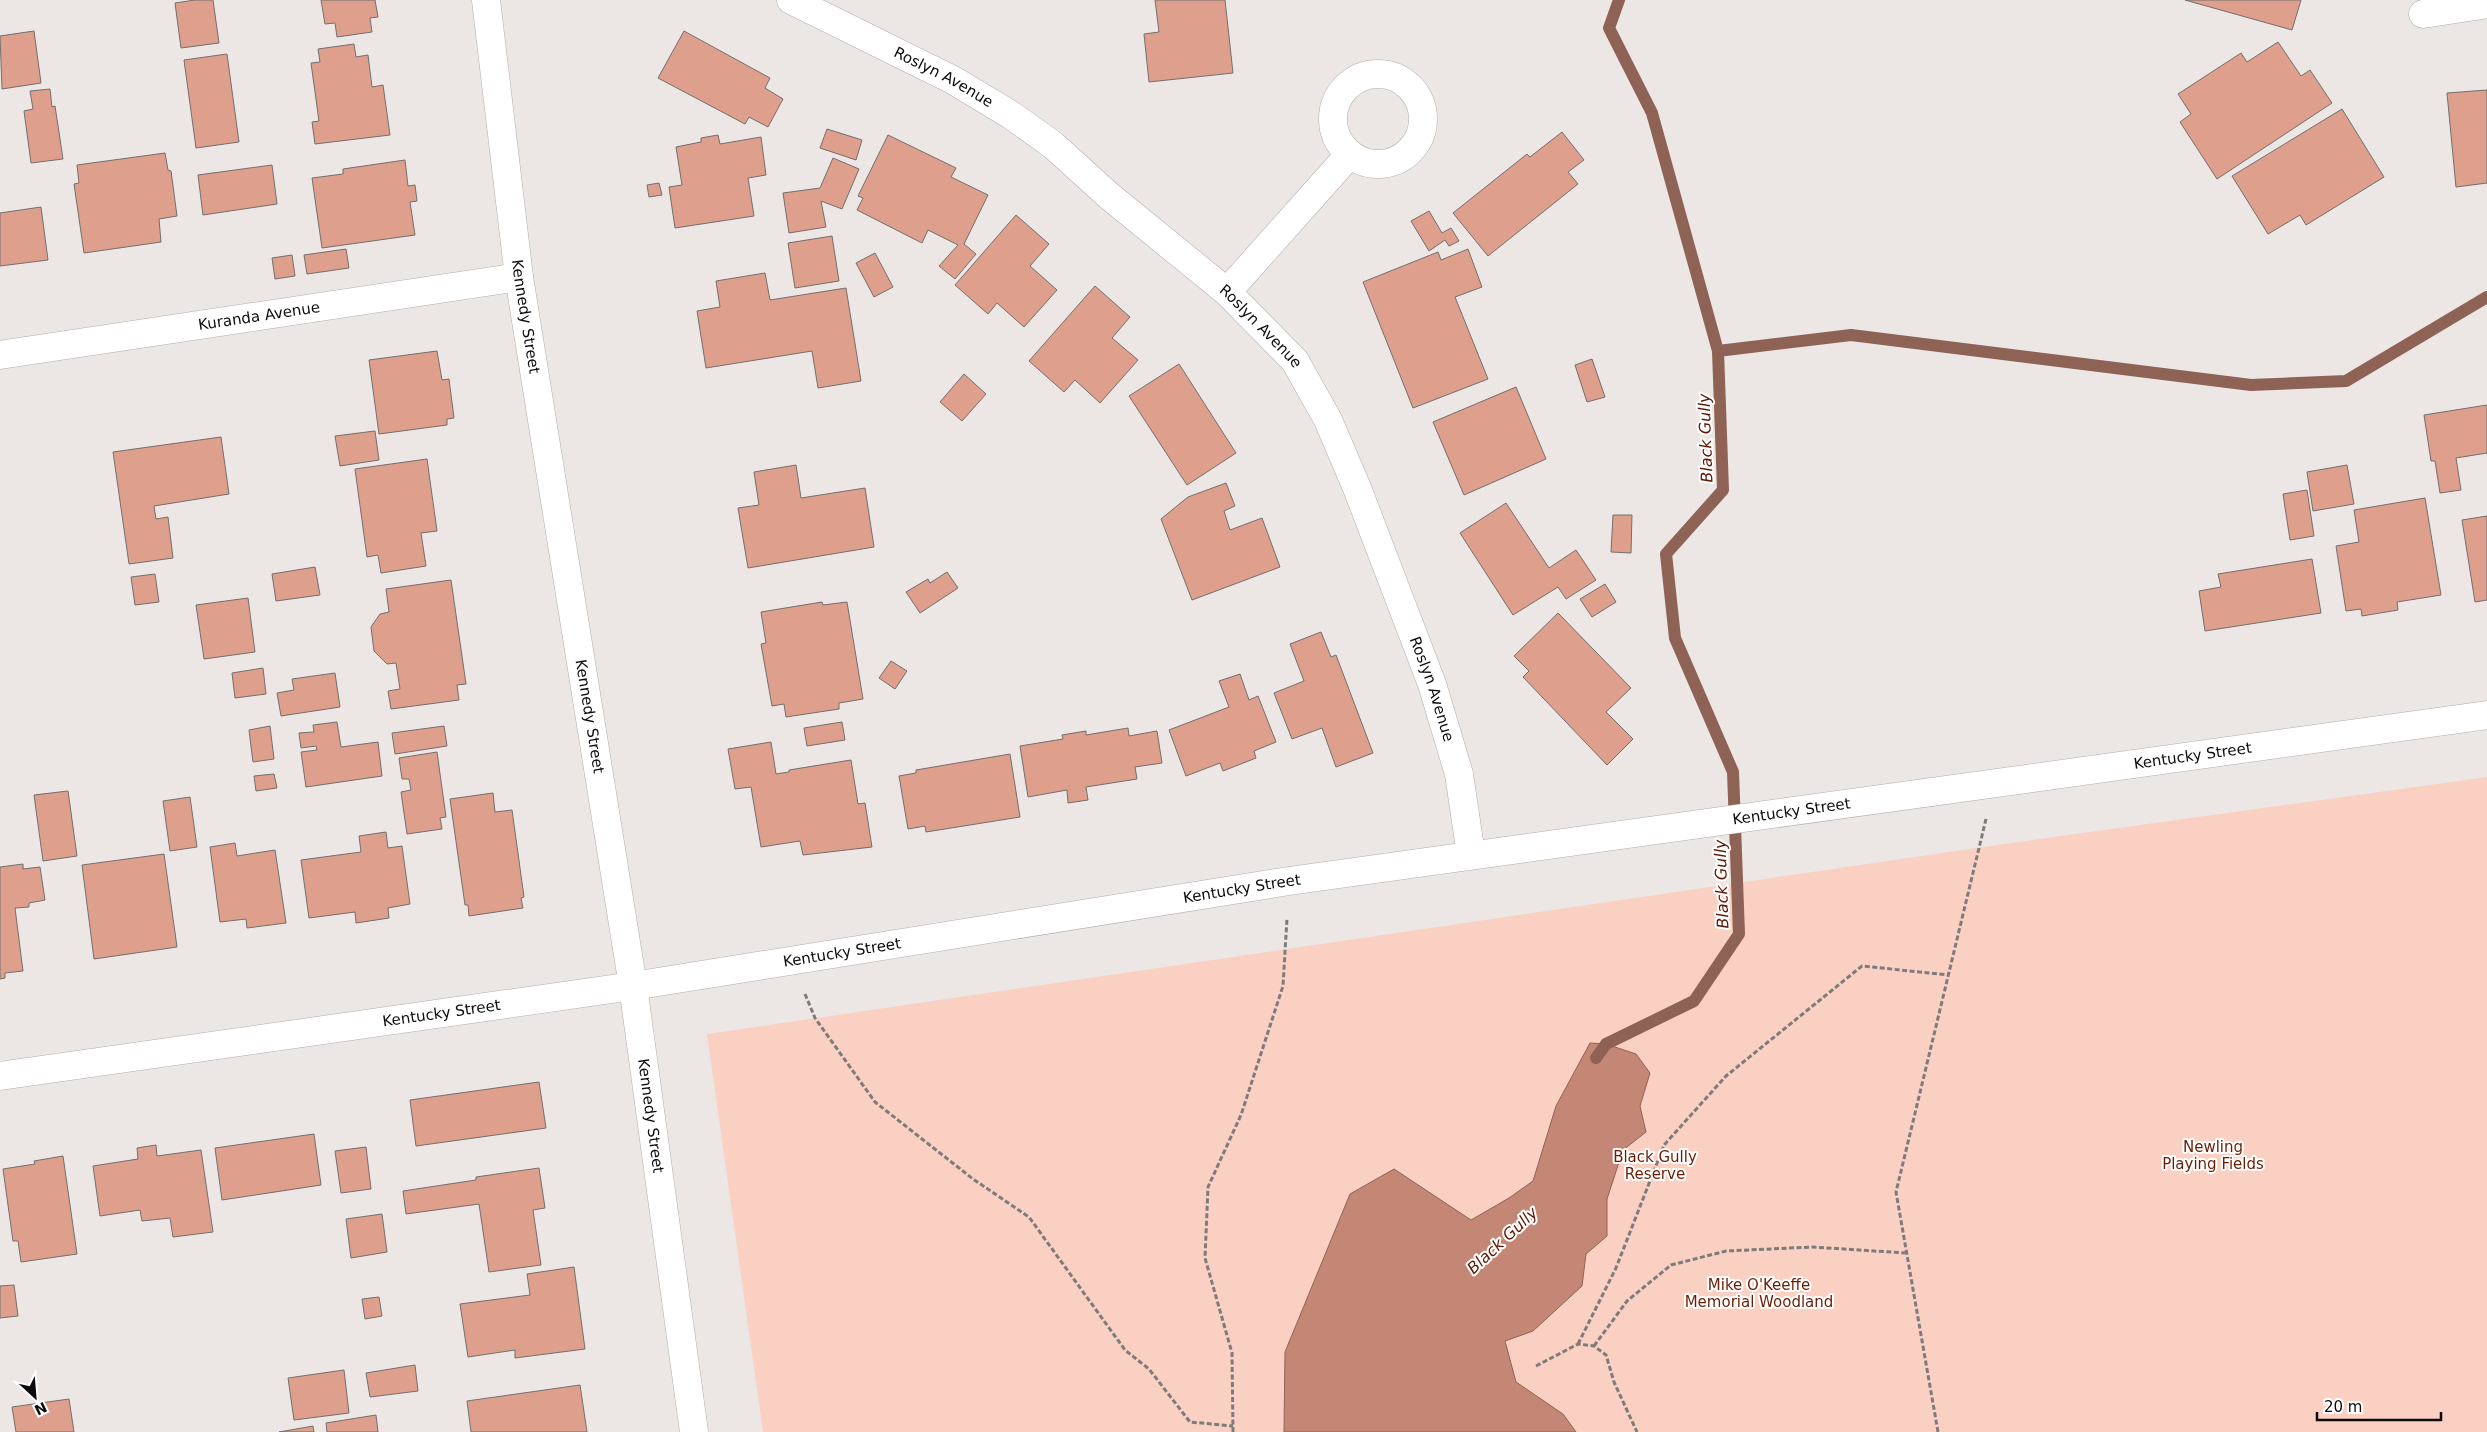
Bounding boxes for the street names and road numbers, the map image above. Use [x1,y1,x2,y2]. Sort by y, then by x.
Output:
street label: Roslyn Avenue [891,43,996,111]
street label: Kennedy Street [508,258,543,375]
street label: Roslyn Avenue [1216,281,1306,371]
street label: Kuranda Avenue [197,298,321,334]
street label: Roslyn Avenue [1406,634,1458,744]
street label: Kennedy Street [572,658,608,775]
street label: Kentucky Street [2133,739,2253,773]
street label: Kentucky Street [1731,794,1852,828]
street label: Kentucky Street [1182,870,1302,907]
street label: Kentucky Street [782,934,902,971]
street label: Kentucky Street [381,996,502,1031]
street label: Kennedy Street [634,1057,668,1174]

